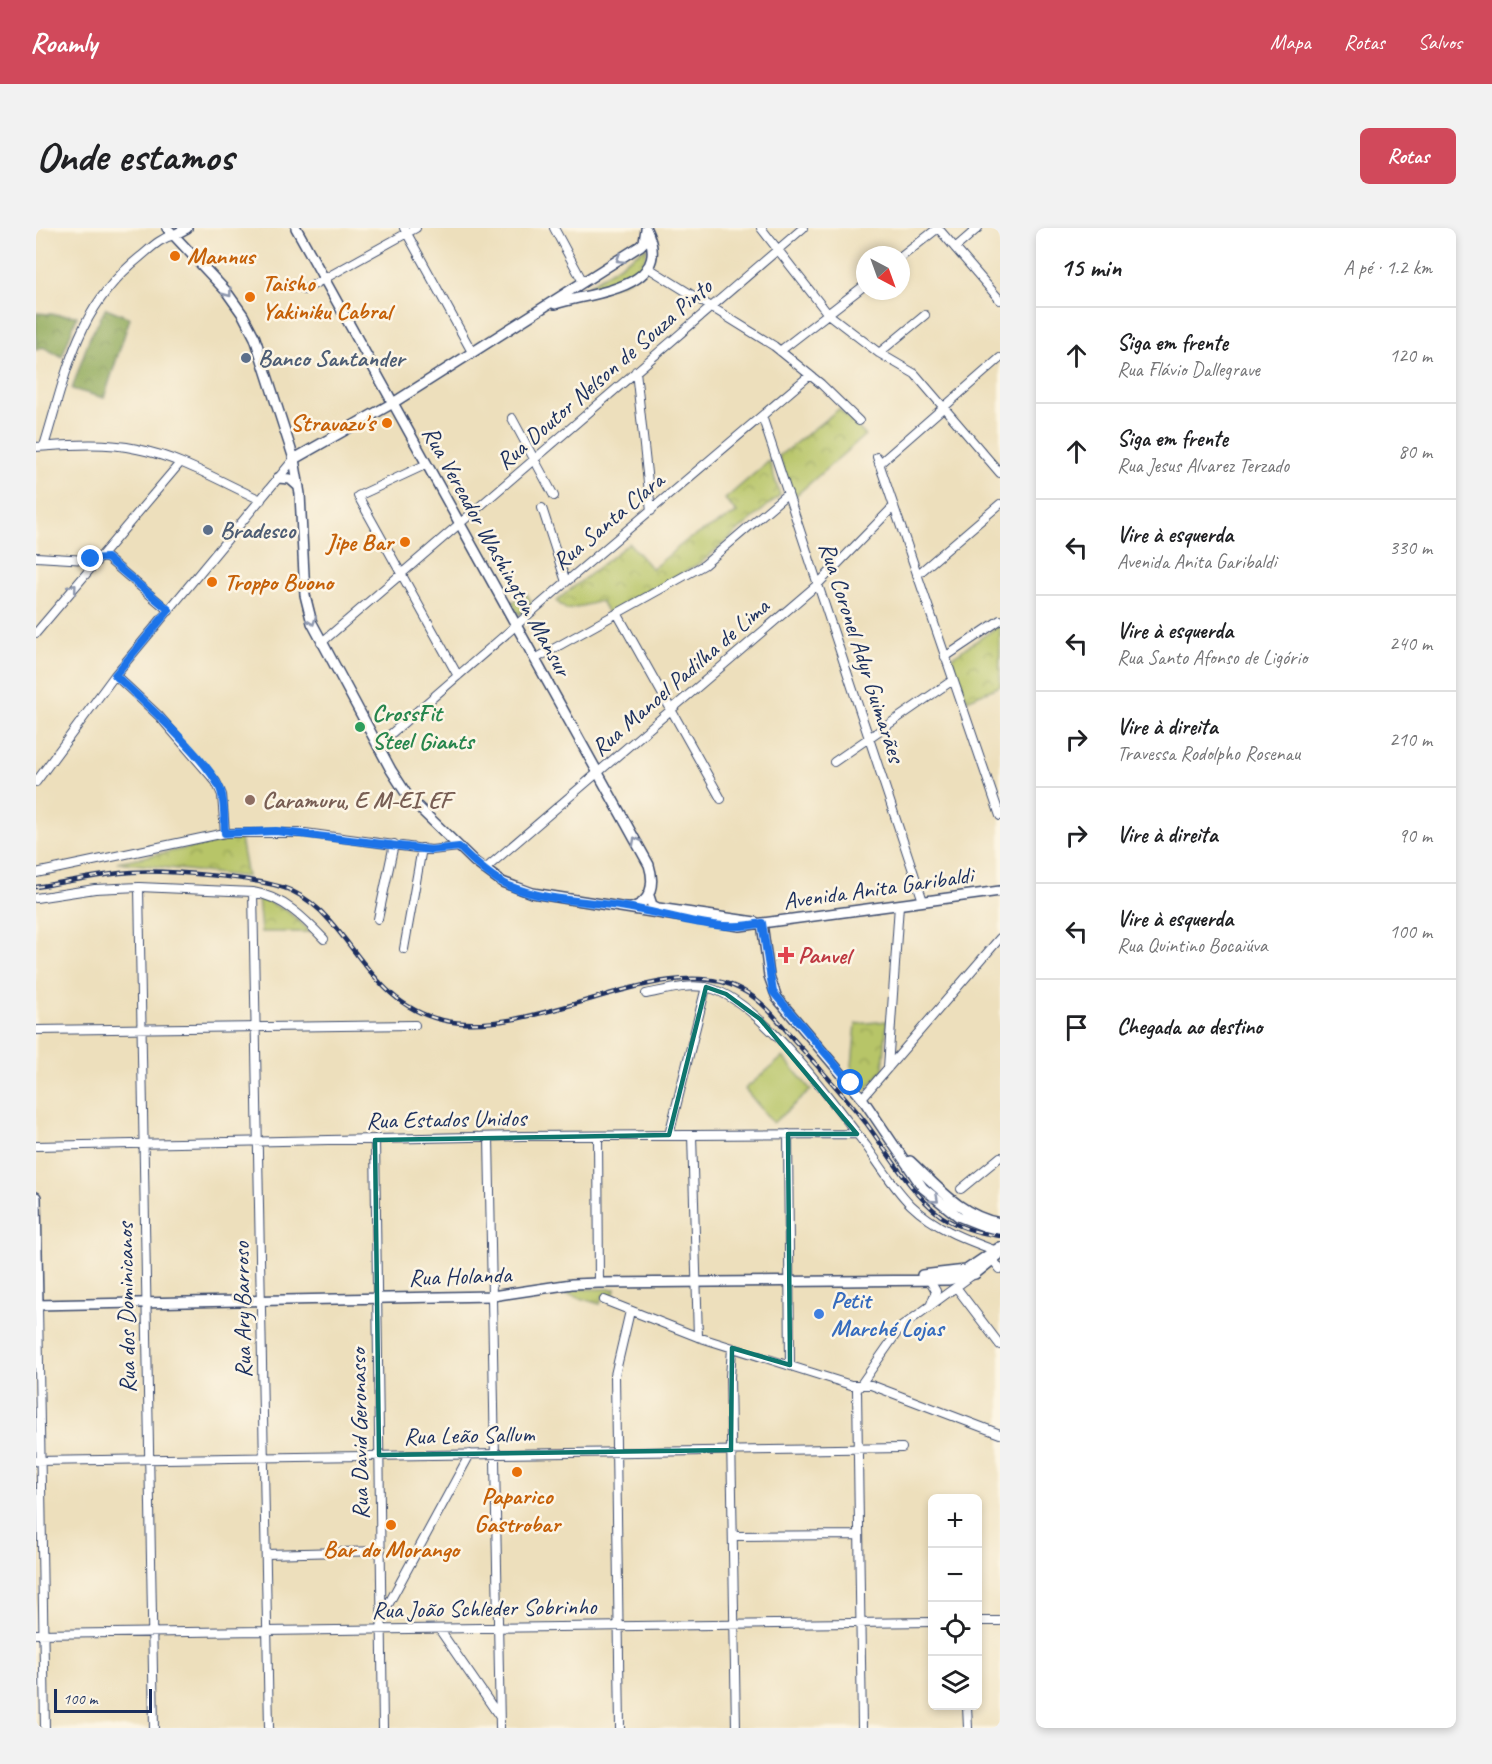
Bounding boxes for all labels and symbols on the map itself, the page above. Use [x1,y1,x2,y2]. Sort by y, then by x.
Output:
place label: Mannus [187,241,257,271]
north arrow [856,246,910,300]
marker: Mannus [168,249,182,263]
one-way arrow [615,252,626,263]
place label: Taisho Yakiniku Cabral [262,268,396,326]
street label: Rua Doutor Nelson de Souza Pinto [490,271,719,476]
one-way arrow [220,287,231,298]
marker: Taisho Yakiniku Cabral [243,290,257,304]
place label: Banco Santander [258,343,407,373]
marker: Banco Santander [239,351,253,365]
place label: Stravazu's [290,408,378,438]
marker: Stravazu's [380,416,394,430]
street label: Rua Vereador Washington Mansur [416,421,580,684]
street label: Rua Santa Clara [546,464,672,576]
place label: Bradesco [220,515,298,545]
marker: Bradesco [201,523,215,537]
place label: Jipe Bar [324,527,395,557]
marker: Jipe Bar [398,535,412,549]
street label: Rua Coronel Adyr Guimarães [812,538,913,769]
route end [77,545,103,571]
place label: Troppo Buono [224,567,335,597]
marker: Troppo Buono [205,575,219,589]
one-way arrow [66,584,77,595]
street label: Rua Manoel Padilha de Lima [585,591,776,762]
one-way arrow [304,615,317,626]
place label: CrossFit Steel Giants [372,698,476,756]
marker: CrossFit Steel Giants [353,720,367,734]
place label: Caramuru, E M-EI EF [262,785,456,815]
marker: Caramuru, E M-EI EF [243,793,257,807]
one-way arrow [632,837,644,847]
street label: Avenida Anita Garibaldi [781,859,978,916]
place label: Panvel [798,940,855,970]
marker: Panvel [779,948,793,962]
route start [837,1069,863,1095]
street label: Rua Estados Unidos [366,1103,529,1135]
one-way arrow [929,1192,940,1203]
street label: Rua dos Dominicanos [109,1220,142,1394]
street label: Rua Ary Barroso [226,1240,258,1378]
street label: Rua Holanda [408,1259,513,1293]
place label: Petit Marché Lojas [831,1285,946,1343]
marker: Petit Marché Lojas [812,1307,826,1321]
street label: Rua David Geronasso [342,1346,375,1520]
street label: Rua Leão Sallum [403,1419,535,1451]
marker: Paparico Gastrobar [510,1465,524,1479]
place label: Paparico Gastrobar [474,1481,562,1539]
marker: Bar do Morango [384,1518,398,1532]
place label: Bar do Morango [323,1534,461,1564]
street label: Rua João Schleder Sobrinho [371,1591,598,1625]
scale bar [54,1686,152,1714]

